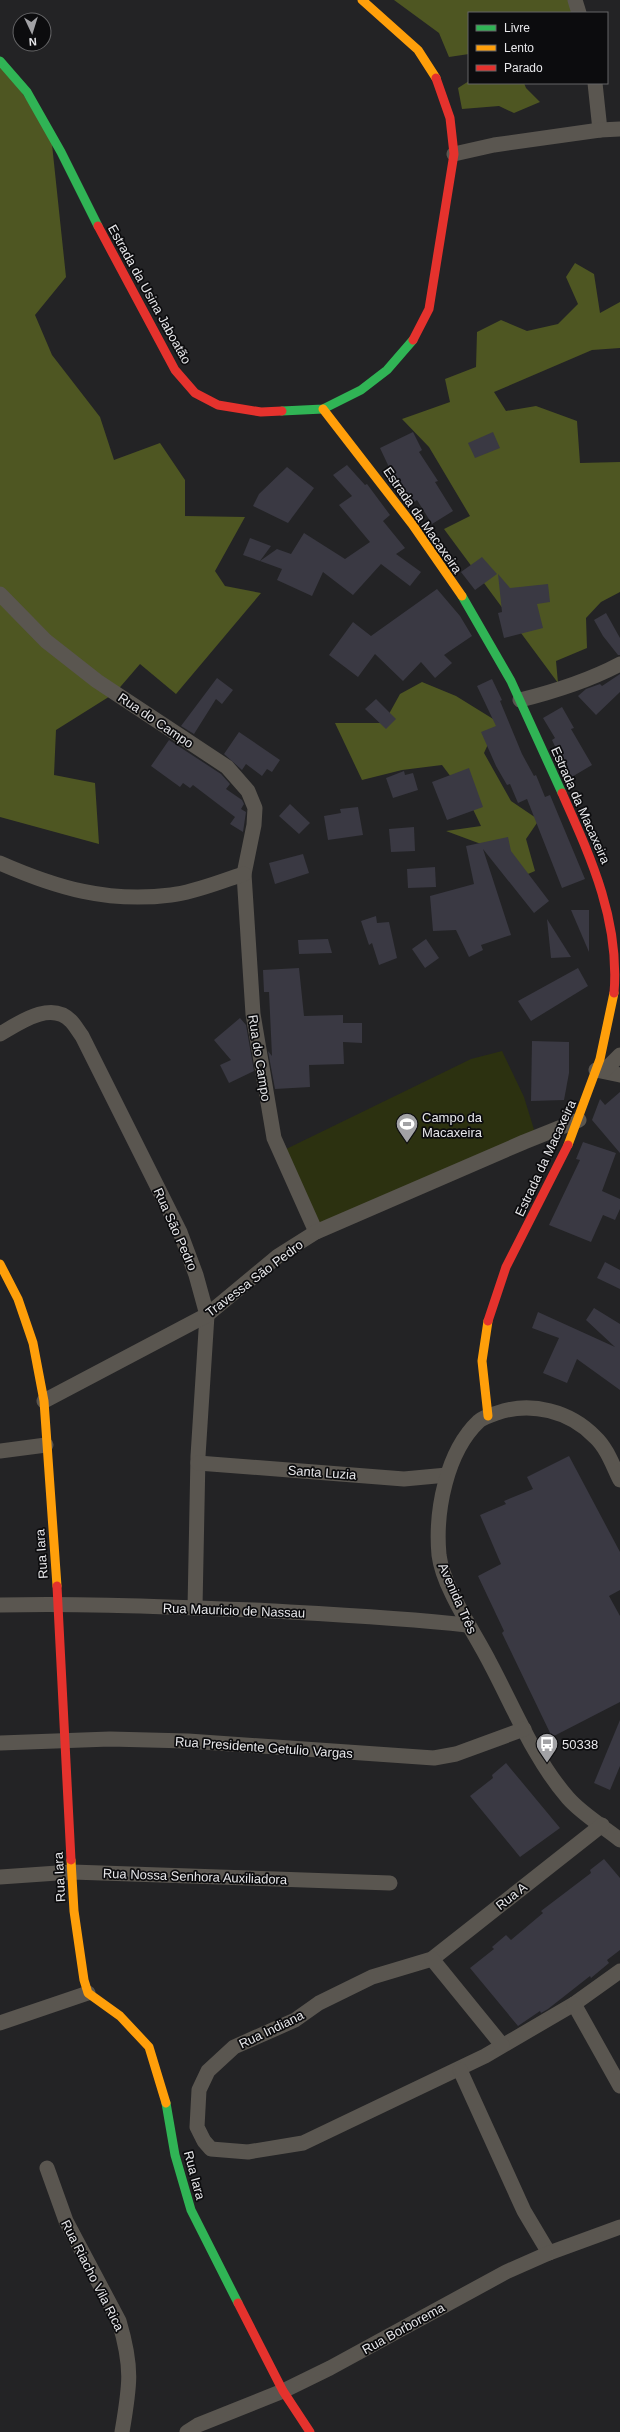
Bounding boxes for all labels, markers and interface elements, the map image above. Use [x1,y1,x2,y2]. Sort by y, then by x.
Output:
north arrow [12,12,52,52]
legend [468,12,608,84]
text: Livre [504,21,530,35]
text: N [28,36,37,48]
text: Lento [504,41,534,55]
text: Parado [504,61,543,75]
street label: Estrada da Usina Jaboatão [105,222,194,366]
street label: Estrada da Macaxeira [380,464,465,577]
street label: Rua do Campo [115,690,196,751]
street label: Estrada da Macaxeira [548,744,613,867]
street label: Rua do Campo [245,1014,274,1102]
street label: Estrada da Macaxeira [512,1097,579,1219]
place label: Campo da Macaxeira [422,1110,483,1140]
sports icon: Campo da Macaxeira [394,1111,420,1144]
street label: Rua São Pedro [151,1186,200,1273]
street label: Travessa São Pedro [203,1237,306,1320]
street label: Santa Luzia [287,1463,357,1482]
street label: Rua Iara [32,1528,51,1579]
street label: Avenida Três [435,1561,480,1636]
street label: Rua Mauricio de Nassau [163,1601,305,1620]
bus stop icon: 50338 [534,1731,560,1764]
street label: Rua Presidente Getulio Vargas [175,1734,354,1761]
place label: 50338 [562,1737,598,1752]
street label: Rua Iara [51,1851,68,1902]
street label: Rua Nossa Senhora Auxiliadora [103,1866,288,1887]
street label: Rua A [493,1879,530,1913]
street label: Rua Indiana [236,2007,307,2052]
street label: Rua Iara [181,2149,208,2202]
street label: Rua Riacho Vila Rica [58,2217,127,2334]
street label: Rua Borborema [359,2299,448,2357]

